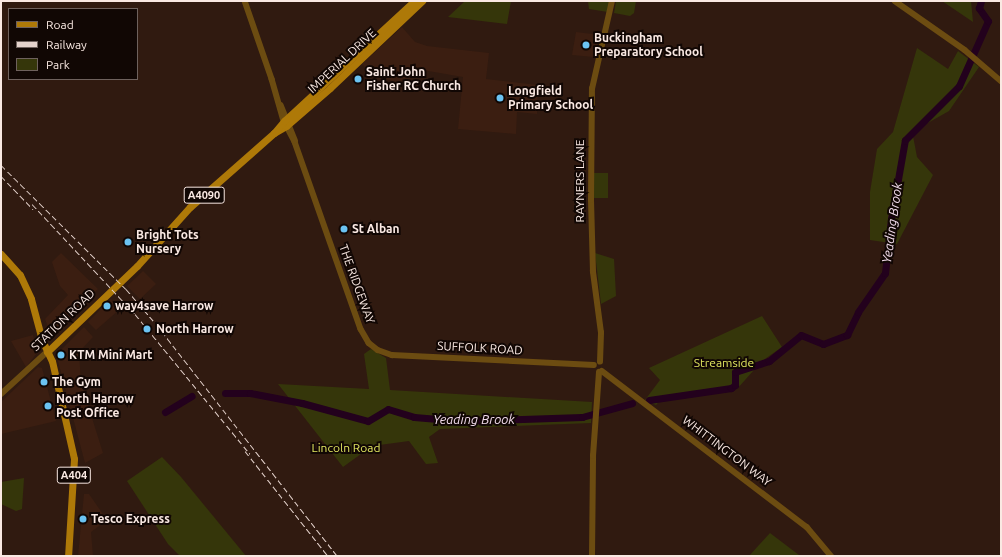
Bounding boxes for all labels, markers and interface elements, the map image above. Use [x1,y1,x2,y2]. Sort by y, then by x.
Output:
legend [8,8,138,80]
text: Road [46,18,74,31]
street label: IMPERIAL DRIVE [305,26,379,96]
place label: Buckingham Preparatory School [594,31,703,59]
text: Railway [46,38,87,51]
marker: Buckingham Preparatory School [581,40,591,50]
text: Park [46,58,70,71]
place label: Saint John Fisher RC Church [366,65,461,93]
marker: Saint John Fisher RC Church [353,74,363,84]
place label: Longfield Primary School [508,84,593,112]
marker: Longfield Primary School [495,93,505,103]
street label: RAYNERS LANE [573,139,587,223]
water label: Yeading Brook [879,181,905,265]
road number: A4090 [183,186,225,204]
place label: St Alban [352,222,400,236]
marker: St Alban [339,224,349,234]
place label: Bright Tots Nursery [136,228,199,256]
marker: Bright Tots Nursery [123,237,133,247]
street label: THE RIDGEWAY [336,242,378,326]
street label: STATION ROAD [28,286,98,354]
place label: way4save Harrow [115,299,213,313]
marker: way4save Harrow [102,301,112,311]
place label: North Harrow [156,322,234,336]
marker: North Harrow [141,323,153,335]
street label: SUFFOLK ROAD [437,339,523,357]
place label: KTM Mini Mart [69,348,152,362]
marker: KTM Mini Mart [56,350,66,360]
park label: Streamside [694,356,754,370]
place label: The Gym [52,375,101,389]
marker: The Gym [39,377,49,387]
place label: North Harrow Post Office [56,392,134,420]
marker: North Harrow Post Office [43,401,53,411]
water label: Yeading Brook [433,411,515,427]
street label: WHITTINGTON WAY [680,413,774,489]
park label: Lincoln Road [312,441,380,455]
road number: A404 [56,466,92,484]
place label: Tesco Express [91,512,170,526]
marker: Tesco Express [78,514,88,524]

